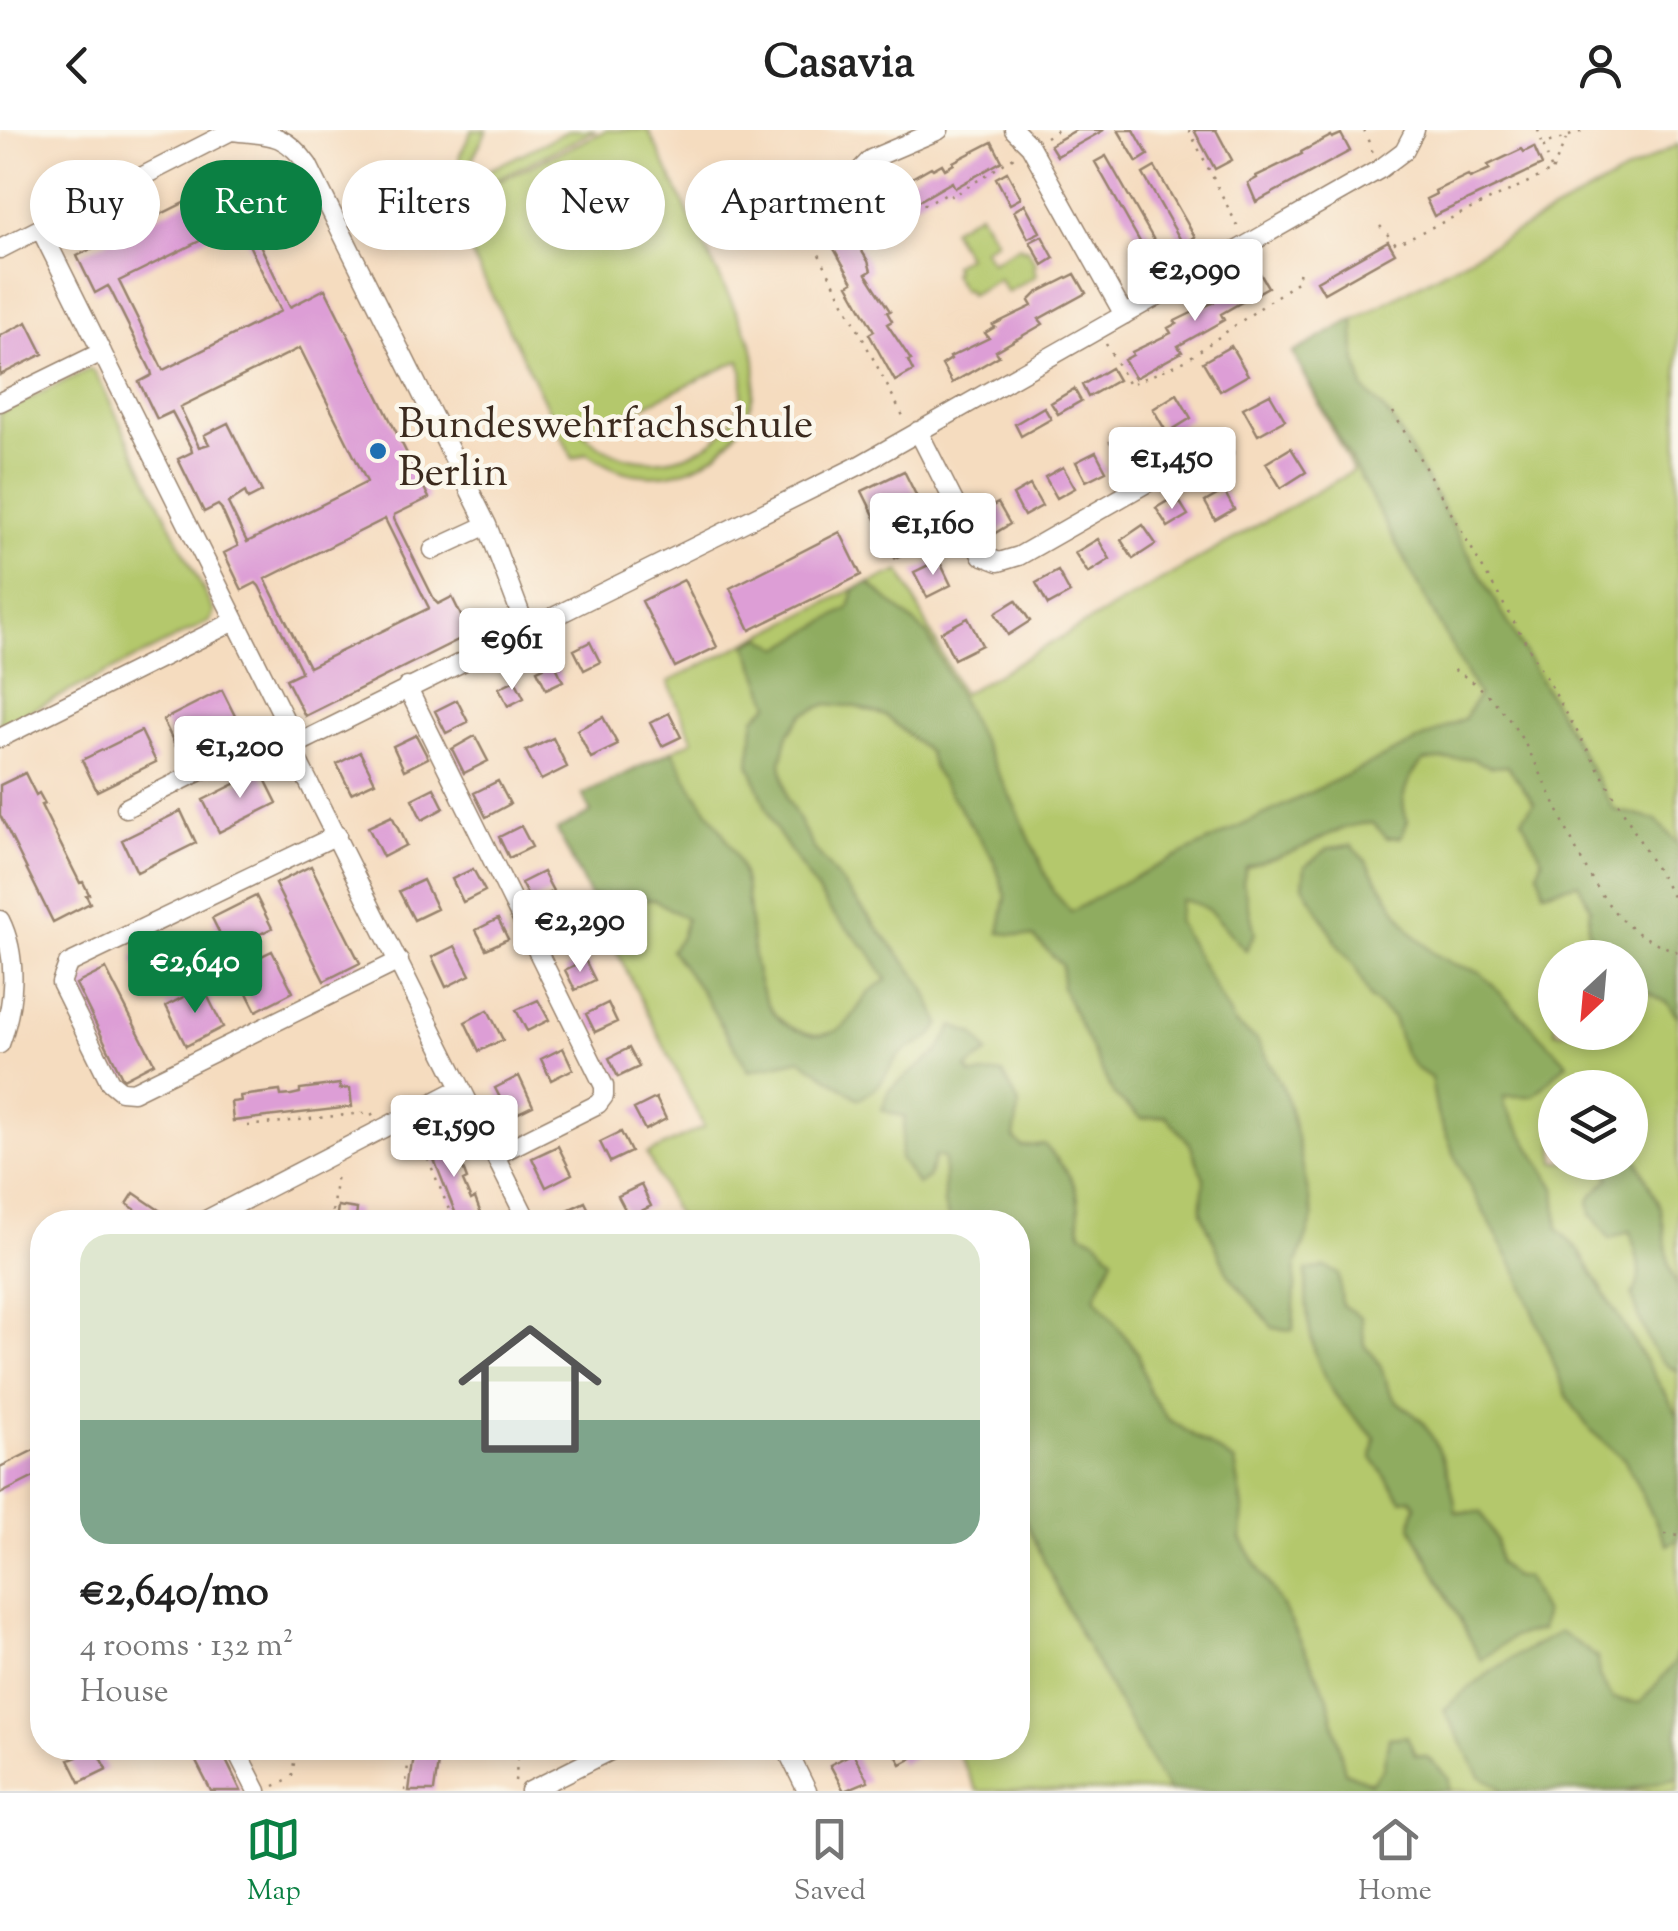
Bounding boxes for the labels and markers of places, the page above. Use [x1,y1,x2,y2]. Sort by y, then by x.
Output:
pin: €2,090 [1114,239,1276,324]
place label: Bundeswehrfachschule Berlin [398,397,813,505]
pin: €1,450 [1091,427,1253,512]
marker: Bundeswehrfachschule Berlin [367,440,389,462]
pin: €1,160 [852,493,1014,578]
pin: €961 [453,608,571,693]
pin: €1,200 [159,716,321,801]
pin: €2,290 [499,890,661,975]
pin: €2,640 [114,931,276,1016]
pin: €1,590 [373,1095,535,1180]

